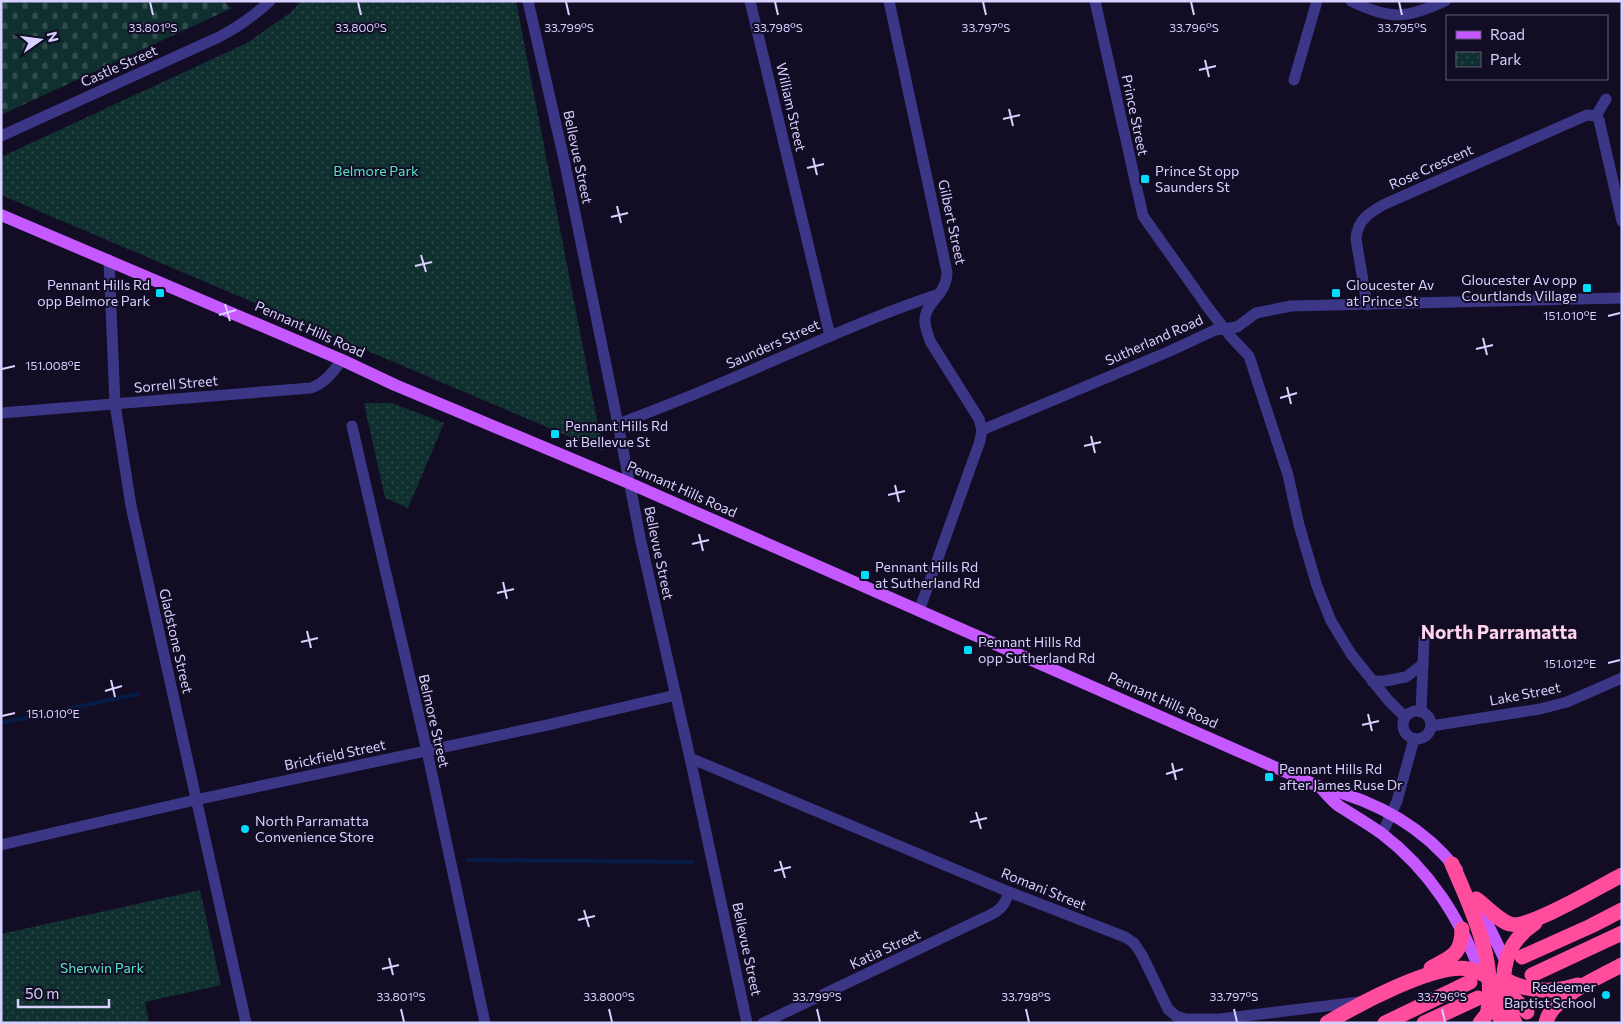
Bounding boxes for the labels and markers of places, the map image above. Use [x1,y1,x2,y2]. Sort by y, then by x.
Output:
place label: Prince St opp Saunders St [1155,162,1239,195]
marker: Prince St opp Saunders St [1139,173,1151,185]
place label: Gloucester Av opp Courtlands Village [1461,271,1577,304]
place label: Pennant Hills Rd opp Belmore Park [37,276,150,309]
place label: Gloucester Av at Prince St [1346,276,1434,309]
marker: Gloucester Av opp Courtlands Village [1581,282,1593,294]
marker: Pennant Hills Rd opp Belmore Park [154,287,166,299]
marker: Gloucester Av at Prince St [1330,287,1342,299]
place label: Pennant Hills Rd at Bellevue St [565,417,668,450]
marker: Pennant Hills Rd at Bellevue St [549,428,561,440]
place label: Pennant Hills Rd at Sutherland Rd [875,558,980,591]
marker: Pennant Hills Rd at Sutherland Rd [859,569,871,581]
place label: Pennant Hills Rd opp Sutherland Rd [978,633,1095,666]
marker: Pennant Hills Rd opp Sutherland Rd [962,644,974,656]
place label: Pennant Hills Rd after James Ruse Dr [1279,760,1403,793]
marker: Pennant Hills Rd after James Ruse Dr [1263,771,1275,783]
place label: North Parramatta Convenience Store [255,812,374,845]
marker: North Parramatta Convenience Store [239,823,251,835]
place label: Redeemer Baptist School [1504,978,1596,1011]
marker: Redeemer Baptist School [1600,989,1612,1001]

